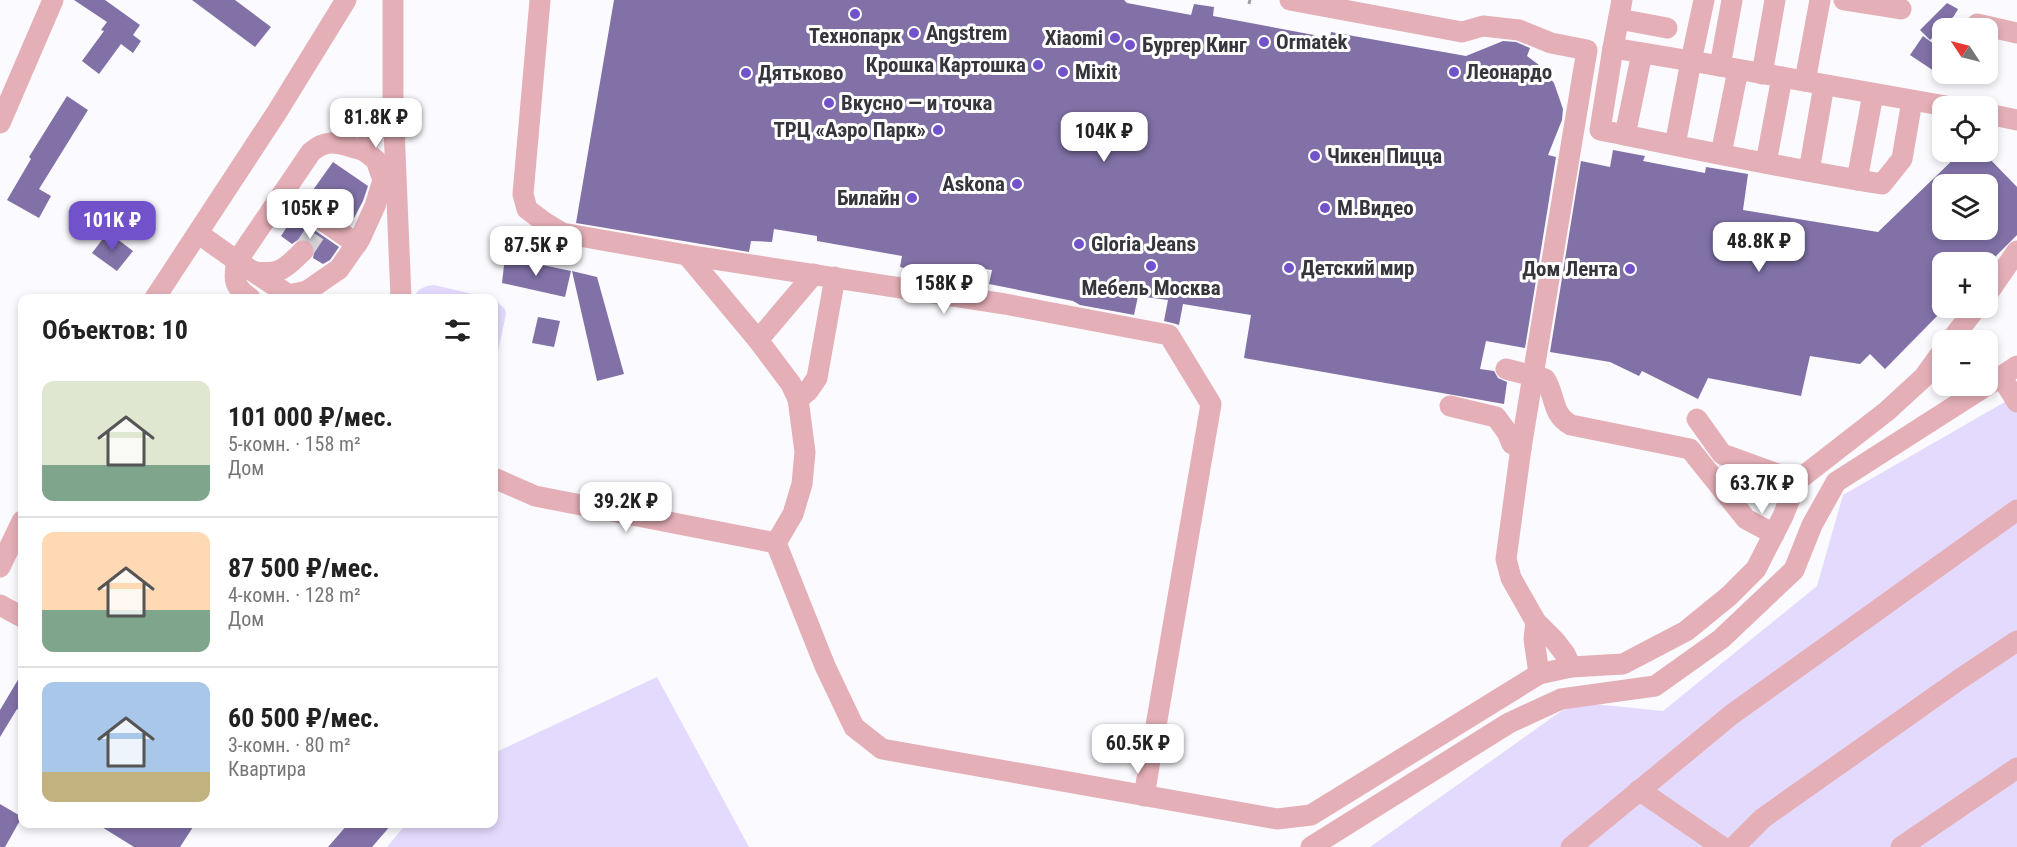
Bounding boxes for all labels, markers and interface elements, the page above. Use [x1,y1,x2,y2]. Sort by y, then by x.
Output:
marker: Технопарк [848,7,862,21]
north arrow [1932,18,1998,84]
map controls [1932,18,1998,396]
place label: Angstrem [926,21,1007,45]
place label: Технопарк [809,24,902,48]
marker: Angstrem [907,26,921,40]
place label: Xiaomi [1045,26,1103,50]
place label: Ormatek [1276,30,1349,54]
marker: Xiaomi [1108,31,1122,45]
place label: Бургер Кинг [1142,33,1247,57]
marker: Ormatek [1257,35,1271,49]
marker: Бургер Кинг [1123,38,1137,52]
place label: Крошка Картошка [866,53,1026,77]
marker: Крошка Картошка [1031,58,1045,72]
place label: Mixit [1075,60,1117,84]
place label: Леонардо [1466,60,1552,84]
place label: Дятьково [758,61,843,85]
marker: Mixit [1056,65,1070,79]
marker: Леонардо [1447,65,1461,79]
marker: Дятьково [739,66,753,80]
place label: Вкусно — и точка [841,91,993,115]
marker: Вкусно — и точка [822,96,836,110]
button: locate [1932,96,1998,162]
pin: 81.8K ₽ [321,98,431,149]
text: 81.8K ₽ [344,105,408,129]
pin: 104K ₽ [1055,112,1153,163]
place label: ТРЦ «Аэро Парк» [773,118,926,142]
text: 104K ₽ [1075,119,1133,143]
marker: ТРЦ «Аэро Парк» [931,123,945,137]
place label: Чикен Пицца [1327,144,1442,168]
marker: Чикен Пицца [1308,149,1322,163]
place label: Askona [942,172,1005,196]
button: layers [1932,174,1998,240]
marker: Askona [1010,177,1024,191]
place label: Билайн [837,186,900,210]
pin: 105K ₽ [261,189,359,240]
marker: Билайн [905,191,919,205]
text: 105K ₽ [281,196,339,220]
place label: М.Видео [1337,196,1414,220]
pin: 101K ₽ [63,201,161,252]
marker: М.Видео [1318,201,1332,215]
text: 101K ₽ [83,208,141,232]
pin: 48.8K ₽ [1704,222,1814,273]
pin: 87.5K ₽ [481,226,591,277]
text: 48.8K ₽ [1727,229,1791,253]
place label: Gloria Jeans [1091,232,1196,256]
text: 87.5K ₽ [504,233,568,257]
marker: Gloria Jeans [1072,237,1086,251]
button: + [1932,252,1998,318]
place label: Детский мир [1301,256,1415,280]
place label: Дом Лента [1522,257,1618,281]
marker: Мебель Москва [1144,259,1158,273]
marker: Детский мир [1282,261,1296,275]
marker: Дом Лента [1623,262,1637,276]
pin: 158K ₽ [895,264,993,315]
text: 158K ₽ [915,271,973,295]
place label: Мебель Москва [1081,276,1221,300]
icon: filters [441,314,474,347]
text: Объектов: 10 [42,315,188,345]
button: − [1932,330,1998,396]
text: 101 000 ₽/мес. [228,402,393,432]
icon: home [90,405,162,477]
text: 5-комн. · 158 m² [228,432,361,456]
text: Дом [228,456,264,480]
pin: 63.7K ₽ [1707,464,1817,515]
text: 63.7K ₽ [1730,471,1794,495]
pin: 39.2K ₽ [571,482,681,533]
text: 39.2K ₽ [594,489,658,513]
text: 87 500 ₽/мес. [228,553,380,583]
icon: home [90,556,162,628]
text: 4-комн. · 128 m² [228,583,361,607]
text: Дом [228,607,264,631]
text: 60 500 ₽/мес. [228,703,380,733]
icon: home [90,706,162,778]
pin: 60.5K ₽ [1083,724,1193,775]
text: 60.5K ₽ [1106,731,1170,755]
text: 3-комн. · 80 m² [228,733,351,757]
text: Квартира [228,757,306,781]

